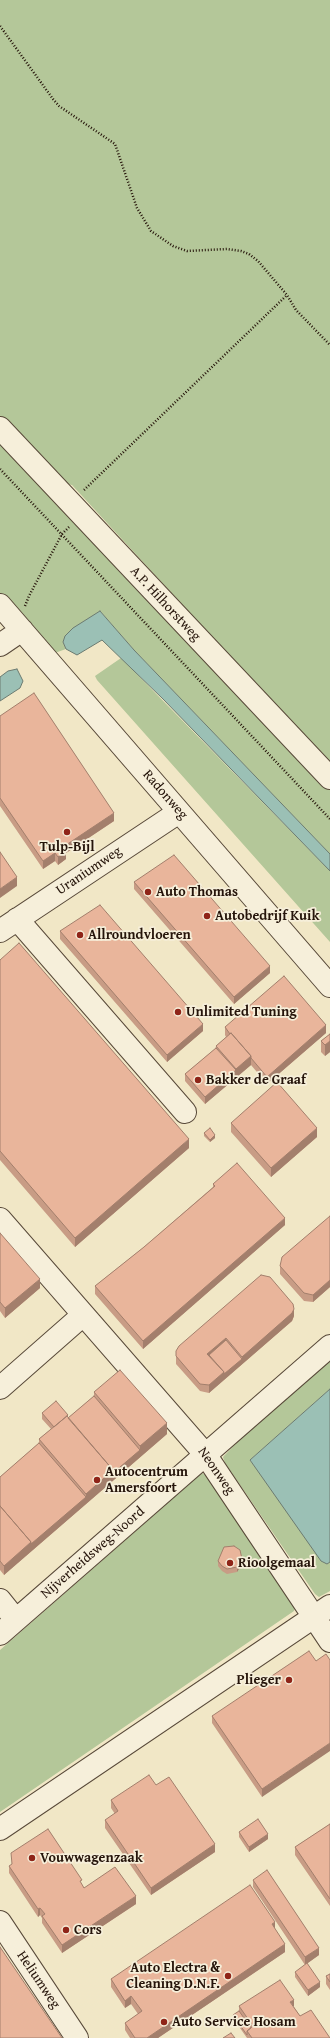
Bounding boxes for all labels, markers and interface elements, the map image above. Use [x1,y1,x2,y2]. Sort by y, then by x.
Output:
street label: A.P. Hilhorstweg [126,563,204,645]
street label: Radonweg [139,767,191,823]
marker: Tulp-Bijl [62,827,72,837]
place label: Tulp-Bijl [39,839,95,855]
street label: Uraniumweg [53,843,125,899]
place label: Auto Thomas [156,884,238,900]
marker: Auto Thomas [143,887,153,897]
place label: Autobedrijf Kuik [215,908,319,924]
marker: Autobedrijf Kuik [202,911,212,921]
place label: Allroundvloeren [88,927,191,943]
marker: Allroundvloeren [75,930,85,940]
place label: Unlimited Tuning [186,1004,297,1020]
marker: Unlimited Tuning [173,1007,183,1017]
place label: Bakker de Graaf [206,1072,306,1088]
marker: Bakker de Graaf [193,1075,203,1085]
street label: Neonweg [194,1444,238,1498]
place label: Autocentrum Amersfoort [105,1464,188,1496]
marker: Autocentrum Amersfoort [92,1475,102,1485]
street label: Nijverheidsweg-Noord [38,1503,148,1603]
place label: Rioolgemaal [238,1555,315,1571]
marker: Rioolgemaal [225,1558,235,1568]
place label: Plieger [237,1672,281,1688]
marker: Plieger [284,1675,294,1685]
place label: Vouwwagenzaak [40,1850,143,1866]
marker: Vouwwagenzaak [27,1853,37,1863]
place label: Cors [74,1922,102,1938]
marker: Cors [61,1925,71,1935]
street label: Heliumweg [13,1948,63,2012]
place label: Auto Electra & Cleaning D.N.F. [126,1960,220,1992]
marker: Auto Electra & Cleaning D.N.F. [223,1971,233,1981]
place label: Auto Service Hosam [172,2014,296,2030]
marker: Auto Service Hosam [159,2017,169,2027]

